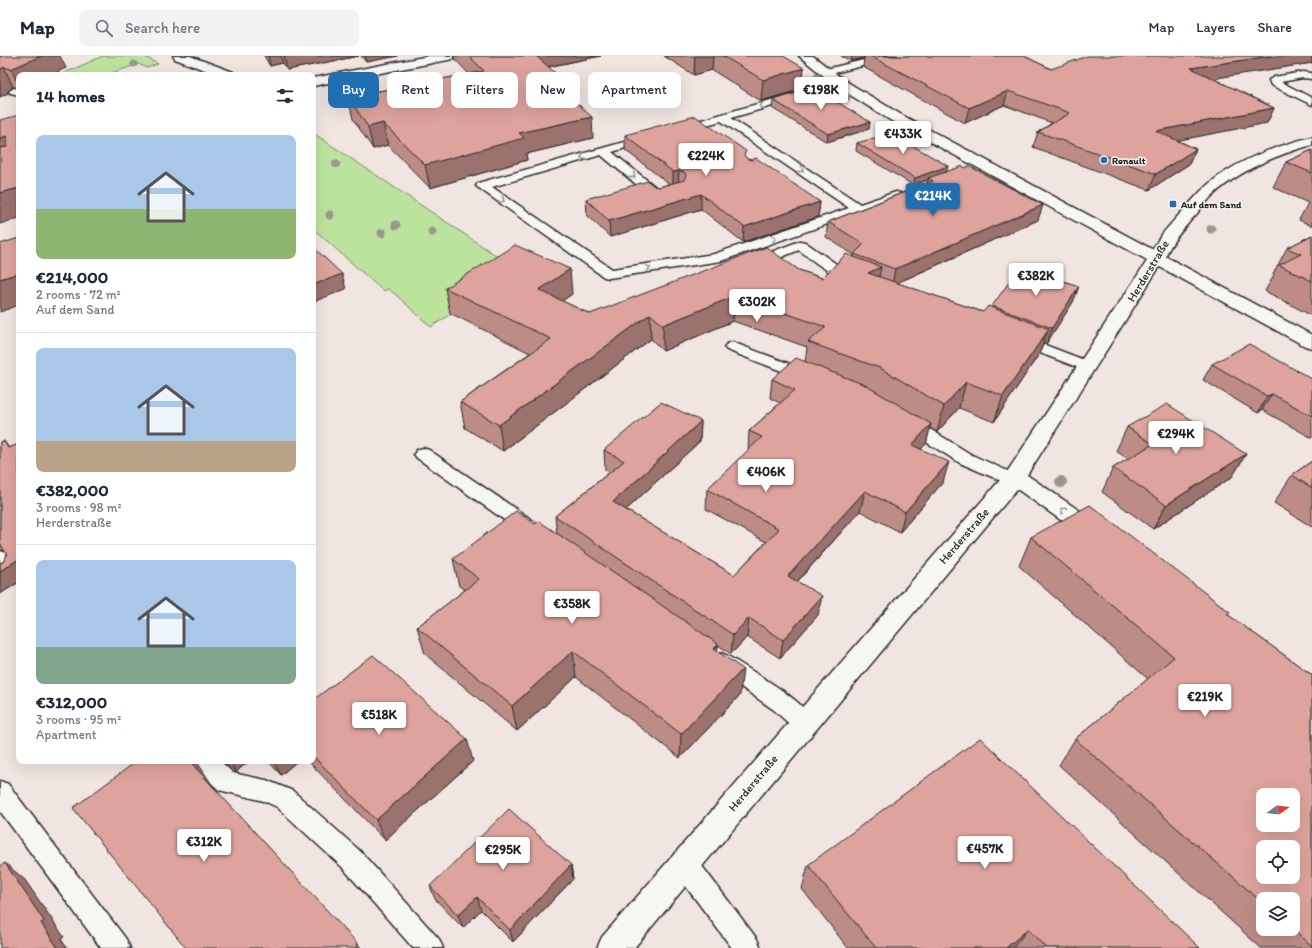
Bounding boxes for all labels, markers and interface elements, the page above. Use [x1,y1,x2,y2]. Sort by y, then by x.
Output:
search box [79,10,359,46]
text: Map [20,16,55,39]
icon: search [93,17,115,39]
text: Search here [125,19,200,37]
text: Map [1149,19,1174,36]
text: Layers [1196,19,1235,36]
text: Share [1257,19,1292,36]
chip: Buy [328,72,379,108]
chip: Rent [387,72,443,108]
chip: Filters [451,72,518,108]
chip: New [526,72,580,108]
chip: Apartment [588,72,681,108]
pin: €198K [793,77,849,111]
text: €198K [803,82,839,97]
icon: filters [274,85,296,107]
text: 14 homes [36,86,105,106]
one-way arrow [759,101,766,110]
pin: €433K [875,121,931,155]
text: €433K [884,126,922,141]
pin: €224K [678,143,734,177]
text: €224K [687,148,725,163]
one-way arrow [580,152,587,161]
place label: Renault [1112,154,1146,167]
marker: Renault [1099,155,1109,165]
icon: home [130,161,202,233]
one-way arrow [797,165,804,173]
one-way arrow [629,172,636,179]
pin: €214K [905,183,961,217]
text: €214K [915,188,951,203]
one-way arrow [498,195,505,203]
place label: Auf dem Sand [1180,198,1242,211]
marker: Auf dem Sand [1168,199,1178,209]
one-way arrow [770,234,777,243]
street label: Herderstraße [1124,237,1172,304]
pin: €382K [1008,263,1064,297]
one-way arrow [645,264,651,273]
text: €214,000 [36,267,108,287]
text: €382K [1018,268,1054,283]
text: 2 rooms · 72 m² [36,287,121,302]
pin: €302K [729,289,785,323]
text: €302K [738,294,776,309]
text: Auf dem Sand [36,302,115,317]
icon: home [130,374,202,446]
pin: €294K [1148,421,1204,455]
text: €294K [1157,426,1195,441]
pin: €406K [738,459,794,493]
text: €406K [747,464,785,479]
text: €382,000 [36,480,109,500]
text: 3 rooms · 98 m² [36,500,122,515]
street label: Herderstraße [936,505,992,567]
one-way arrow [1060,507,1067,515]
text: Herderstraße [36,515,111,530]
icon: home [130,586,202,658]
pin: €358K [544,591,600,625]
text: €358K [554,596,590,611]
pin: €219K [1177,684,1233,718]
text: €219K [1187,689,1223,704]
text: €312,000 [36,692,107,712]
pin: €518K [351,702,407,736]
text: €518K [361,707,397,722]
text: 3 rooms · 95 m² [36,712,121,727]
text: Apartment [36,727,97,742]
street label: Herderstraße [725,752,781,814]
north arrow [1256,788,1300,832]
map controls [1256,788,1300,936]
pin: €312K [176,829,232,863]
text: €312K [186,834,222,849]
pin: €457K [957,836,1013,870]
pin: €295K [475,837,531,871]
button: locate [1256,840,1300,884]
text: €457K [967,841,1003,856]
text: €295K [485,842,521,857]
button: layers [1256,892,1300,936]

